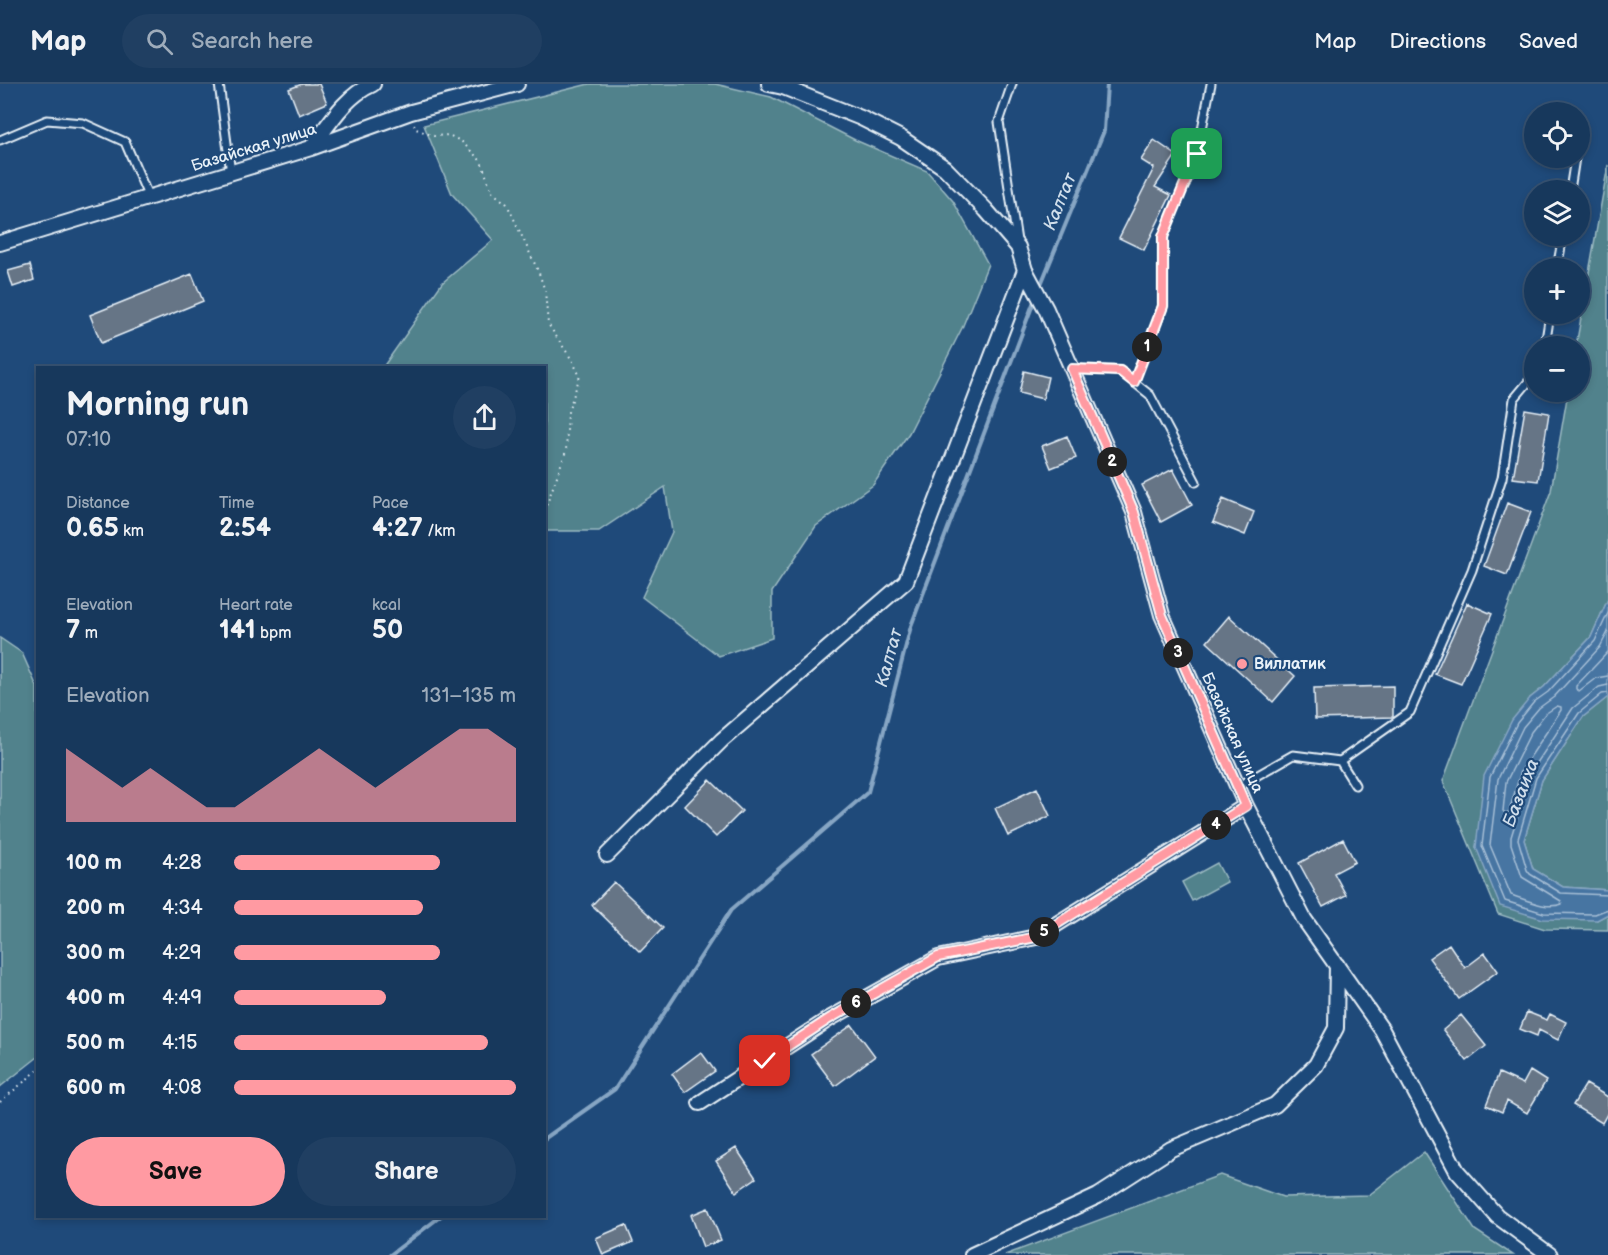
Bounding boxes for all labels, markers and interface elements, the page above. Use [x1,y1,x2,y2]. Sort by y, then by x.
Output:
search box [122,14,542,68]
text: Map [30,25,86,58]
icon: search [143,25,176,58]
text: Search here [191,28,313,55]
text: Map [1314,29,1357,54]
text: Directions [1390,29,1486,54]
text: Saved [1519,29,1578,54]
map controls [1524,102,1590,402]
button: locate [1524,102,1590,168]
street label: Базайская улица [189,120,319,176]
pin [1171,128,1222,179]
icon: arrive [1180,137,1213,170]
water label: Калтат [1039,169,1082,234]
button: layers [1524,180,1590,246]
button: + [1524,258,1590,324]
pin: 1 [1132,332,1162,362]
button: − [1524,336,1590,402]
text: 1 [1144,337,1150,356]
text: Morning run [66,385,249,425]
button: share [453,386,516,449]
text: 07:10 [66,428,111,452]
pin: 2 [1097,447,1127,477]
text: 2 [1107,452,1117,471]
text: Distance [66,494,130,513]
text: Time [219,494,254,513]
text: Pace [372,494,408,513]
text: 0.65 [66,513,119,544]
text: 2:54 [219,513,271,544]
text: 4:27 [372,513,423,544]
text: km [119,522,144,541]
text: /km [423,522,455,541]
text: Elevation [66,596,133,615]
text: Heart rate [219,596,293,615]
text: kcal [372,596,401,615]
text: 7 [66,615,80,646]
text: 141 [219,615,256,646]
text: 50 [372,615,403,646]
text: m [80,624,98,643]
text: bpm [256,624,292,643]
water label: Калтат [871,625,907,690]
pin: 3 [1163,638,1193,668]
text: 3 [1173,643,1183,662]
place label: Виллатик [1254,655,1326,674]
marker: Виллатик [1235,657,1249,671]
street label: Базайская улица [1197,670,1267,797]
text: Elevation [66,684,149,708]
text: 131–135 m [422,684,516,708]
water label: Базаиха [1498,756,1544,830]
pin: 4 [1201,810,1231,840]
text: 4 [1211,815,1221,834]
text: 100 m [66,851,122,875]
text: 4:28 [162,851,202,875]
text: 200 m [66,896,125,920]
text: 4:34 [162,896,203,920]
pin: 5 [1029,917,1059,947]
text: 5 [1039,922,1049,941]
text: 300 m [66,941,125,965]
text: 4:29 [162,941,202,965]
text: 400 m [66,986,125,1010]
text: 4:49 [162,986,202,1010]
pin: 6 [841,988,871,1018]
text: 6 [851,993,861,1012]
text: 500 m [66,1031,125,1055]
text: 4:15 [162,1031,197,1055]
pin [739,1035,790,1086]
icon: check [748,1044,781,1077]
text: 600 m [66,1076,126,1100]
text: 4:08 [162,1076,202,1100]
button: Save [66,1137,285,1206]
button: Share [297,1137,516,1206]

